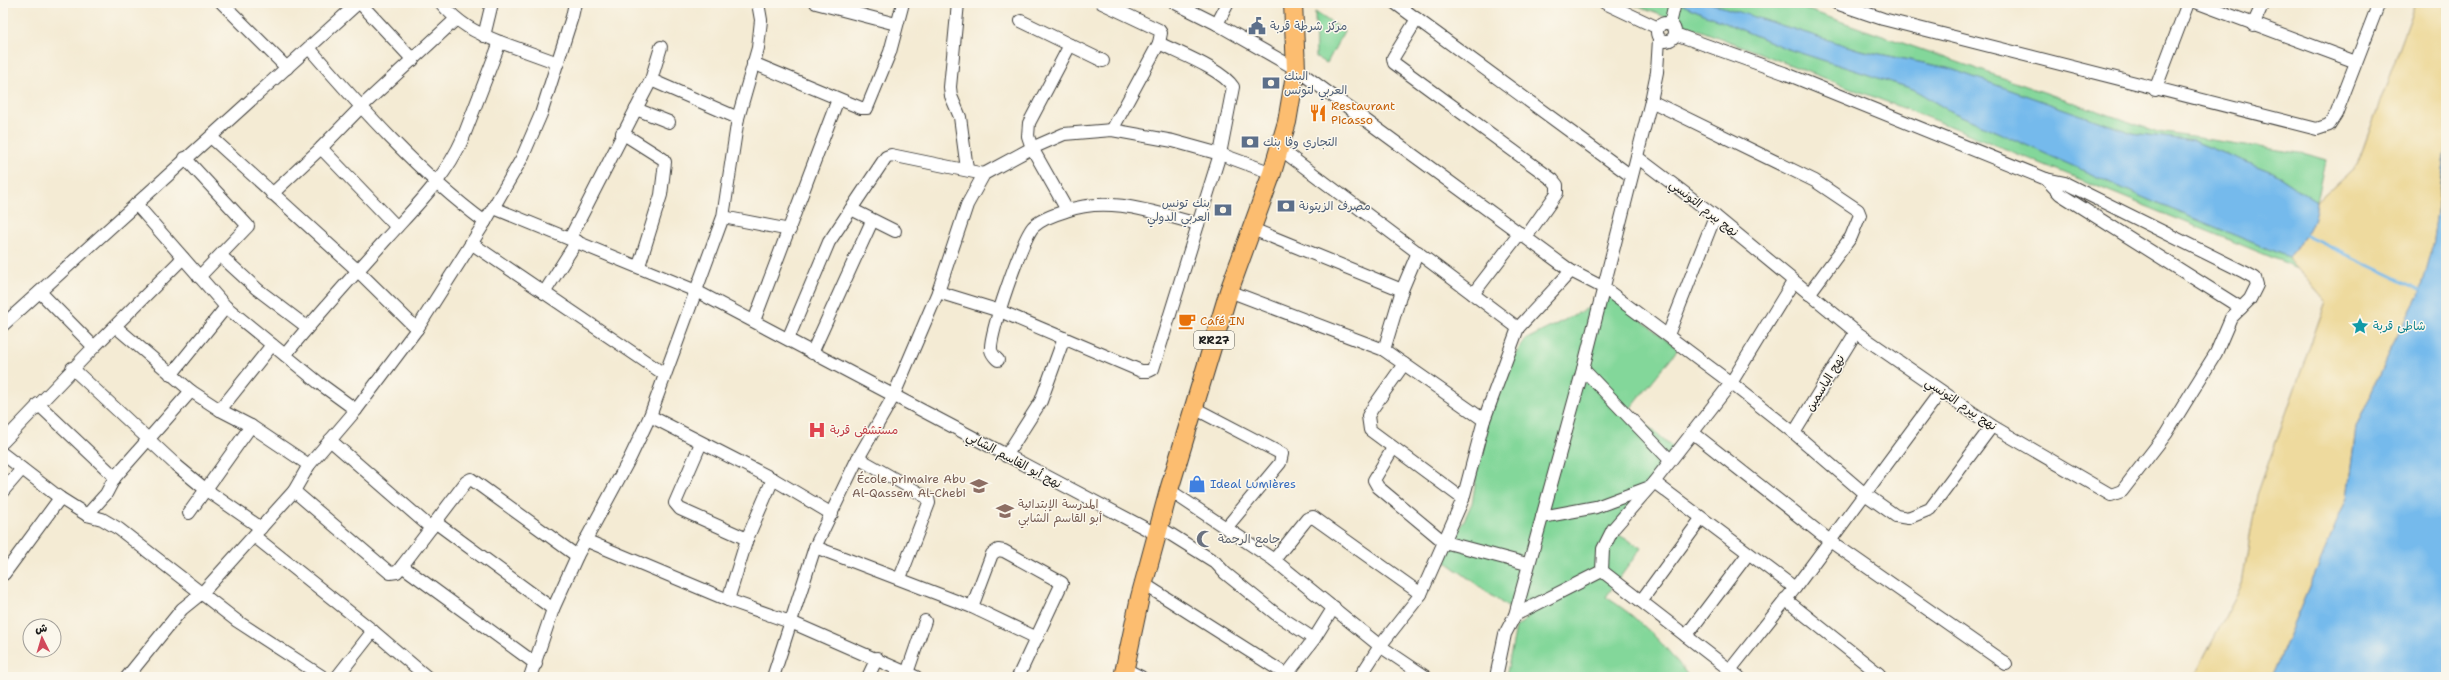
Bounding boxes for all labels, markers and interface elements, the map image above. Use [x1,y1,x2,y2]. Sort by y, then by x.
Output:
public building icon: مركز شرطة قربة [1247,16,1267,36]
place label: مركز شرطة قربة [1270,18,1347,34]
place label: البنك العربي لتونس [1284,68,1347,101]
bank icon: البنك العربي لتونس [1261,73,1281,93]
place label: Restaurant Picasso [1331,98,1395,128]
restaurant icon: Restaurant Picasso [1308,103,1328,123]
bank icon: التجاري وفا بنك [1240,132,1260,152]
place label: التجاري وفا بنك [1263,134,1338,151]
street label: نهج بيرم التونسي [1664,176,1742,242]
place label: بنك تونس العربي الدولي [1147,195,1210,228]
bank icon: مصرف الزيتونة [1276,196,1296,216]
place label: مصرف الزيتونة [1299,198,1371,214]
bank icon: بنك تونس العربي الدولي [1213,200,1233,220]
cafe icon: Café IN [1177,311,1197,331]
place label: Café IN [1200,313,1245,329]
place icon: شاطئ قربة [2350,316,2370,336]
place label: شاطئ قربة [2373,318,2425,334]
road number: RR27 [1194,331,1234,349]
street label: نهج الياسمين [1802,352,1849,415]
street label: نهج بيرم التونسي [1920,374,2000,436]
hospital icon: مستشفى قربة [807,420,827,440]
place label: مستشفى قربة [830,422,898,438]
street label: نهج أبو القاسم الشابي [962,428,1064,495]
place label: École primaire Abu Al-Qassem Al-Chebi [852,471,966,501]
shop icon: Ideal Lumières [1187,474,1207,494]
school or university icon: École primaire Abu Al-Qassem Al-Chebi [969,476,989,496]
place label: Ideal Lumières [1210,476,1296,492]
place label: المدرسة الإبتدائية أبو القاسم الشابي [1018,496,1102,529]
school or university icon: المدرسة الإبتدائية أبو القاسم الشابي [995,501,1015,521]
mosque icon: جامع الرحمة [1195,529,1215,549]
place label: جامع الرحمة [1218,531,1280,548]
north arrow [22,618,62,658]
text: ش [34,621,48,637]

